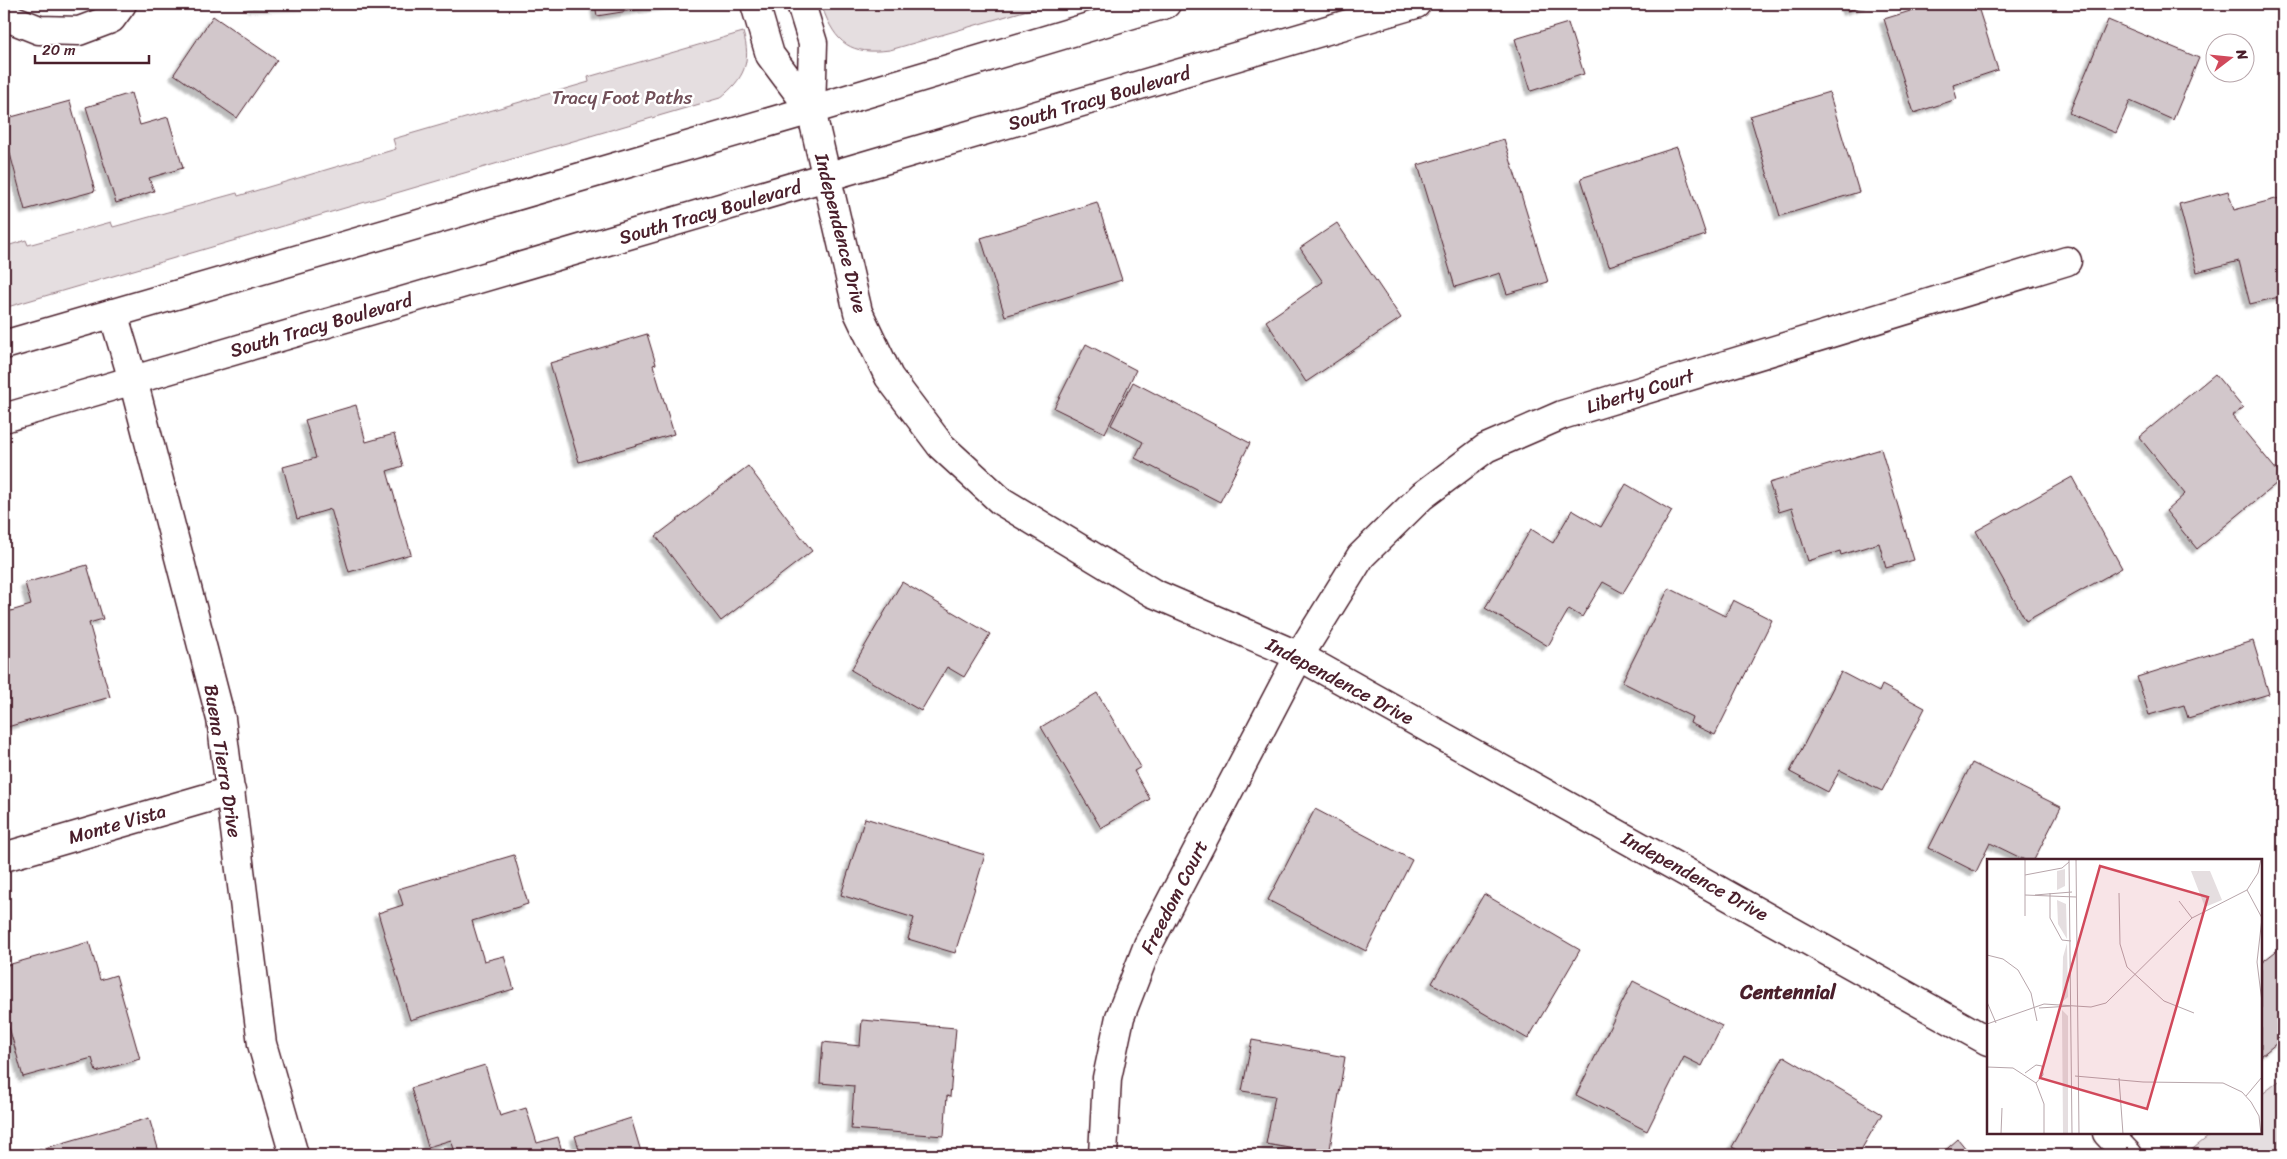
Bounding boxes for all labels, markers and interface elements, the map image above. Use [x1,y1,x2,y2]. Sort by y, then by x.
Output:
scale bar [35,32,149,64]
north arrow [2204,32,2254,82]
text: 20 m [42,37,76,63]
text: N [2228,45,2255,63]
street label: South Tracy Boulevard [1004,56,1196,140]
park label: Tracy Foot Paths [552,81,692,114]
street label: Independence Drive [805,149,877,316]
street label: South Tracy Boulevard [615,170,807,254]
street label: South Tracy Boulevard [226,283,418,367]
street label: Liberty Court [1582,359,1699,423]
street label: Independence Drive [1259,628,1420,734]
street label: Buena Tierra Drive [195,682,251,840]
street label: Monte Vista [64,794,170,854]
street label: Independence Drive [1615,821,1775,930]
street label: Freedom Court [1131,834,1217,960]
inset map [1987,859,2262,1134]
district label: Centennial [1739,975,1837,1010]

